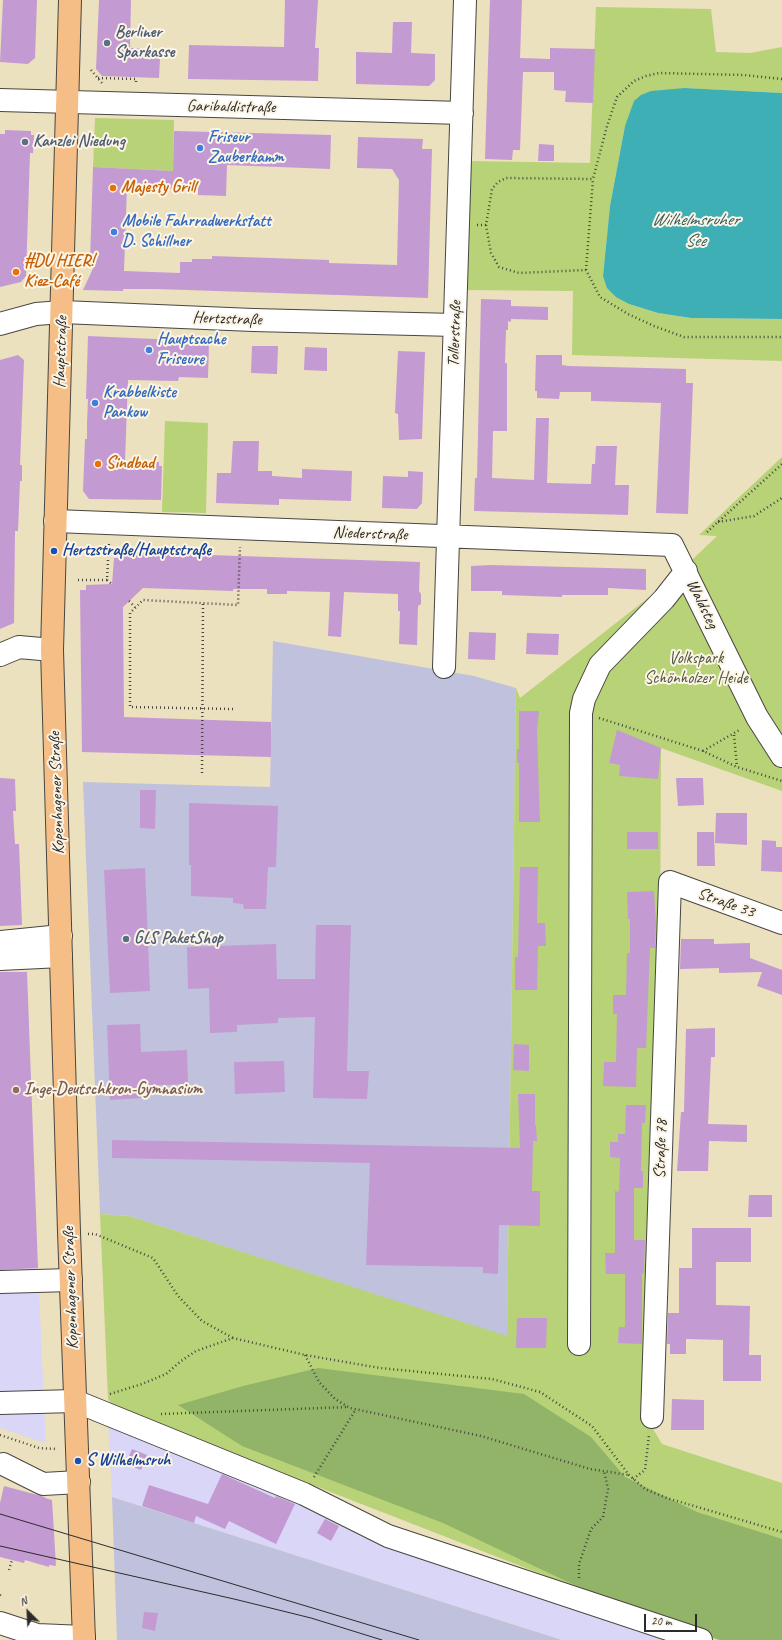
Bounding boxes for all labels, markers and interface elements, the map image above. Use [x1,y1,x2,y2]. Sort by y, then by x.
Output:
place label: Berliner Sparkasse [115,23,174,63]
marker: Berliner Sparkasse [102,38,112,48]
street label: Garibaldistraße [186,96,276,118]
place label: Friseur Zauberkamm [208,128,284,168]
place label: Kanzlei Niedung [33,132,125,152]
marker: Kanzlei Niedung [20,137,30,147]
marker: Friseur Zauberkamm [195,143,205,153]
place label: Majesty Grill [121,178,196,198]
marker: Majesty Grill [108,183,118,193]
water label: Wilhelmsruher See [651,209,739,252]
place label: Mobile Fahrradwerkstatt D. Schillner [122,212,271,252]
marker: Mobile Fahrradwerkstatt D. Schillner [109,227,119,237]
place label: #DU HIER! Kiez-Café [24,252,94,292]
marker: #DU HIER! Kiez-Café [11,267,21,277]
street label: Tollerstraße [444,300,466,368]
street label: Hertzstraße [192,308,262,330]
street label: Hauptstraße [50,316,72,388]
place label: Hauptsache Friseure [157,330,225,370]
marker: Hauptsache Friseure [144,345,154,355]
place label: Krabbelkiste Pankow [103,383,176,423]
marker: Krabbelkiste Pankow [90,398,100,408]
place label: Sindbad [106,454,154,474]
marker: Sindbad [93,459,103,469]
street label: Niederstraße [332,523,408,545]
place label: Hertzstraße/Hauptstraße [62,541,211,561]
marker: Hertzstraße/Hauptstraße [49,546,59,556]
street label: Waldsteg [681,576,723,632]
park label: Volkspark Schönholzer Heide [644,649,748,689]
street label: Kopenhagener Straße [45,731,69,855]
street label: Straße 33 [695,883,757,923]
place label: GLS PaketShop [134,929,223,949]
marker: GLS PaketShop [121,934,131,944]
place label: Inge-Deutschkron-Gymnasium [24,1080,202,1100]
marker: Inge-Deutschkron-Gymnasium [11,1085,21,1095]
street label: Straße 78 [650,1119,672,1179]
street label: Kopenhagener Straße [59,1226,83,1350]
place label: S Wilhelmsruh [86,1451,170,1471]
marker: S Wilhelmsruh [73,1456,83,1466]
north arrow [8,1592,48,1632]
text: N [17,1593,29,1609]
scale bar [646,1606,699,1632]
text: 20 m [651,1613,671,1629]

